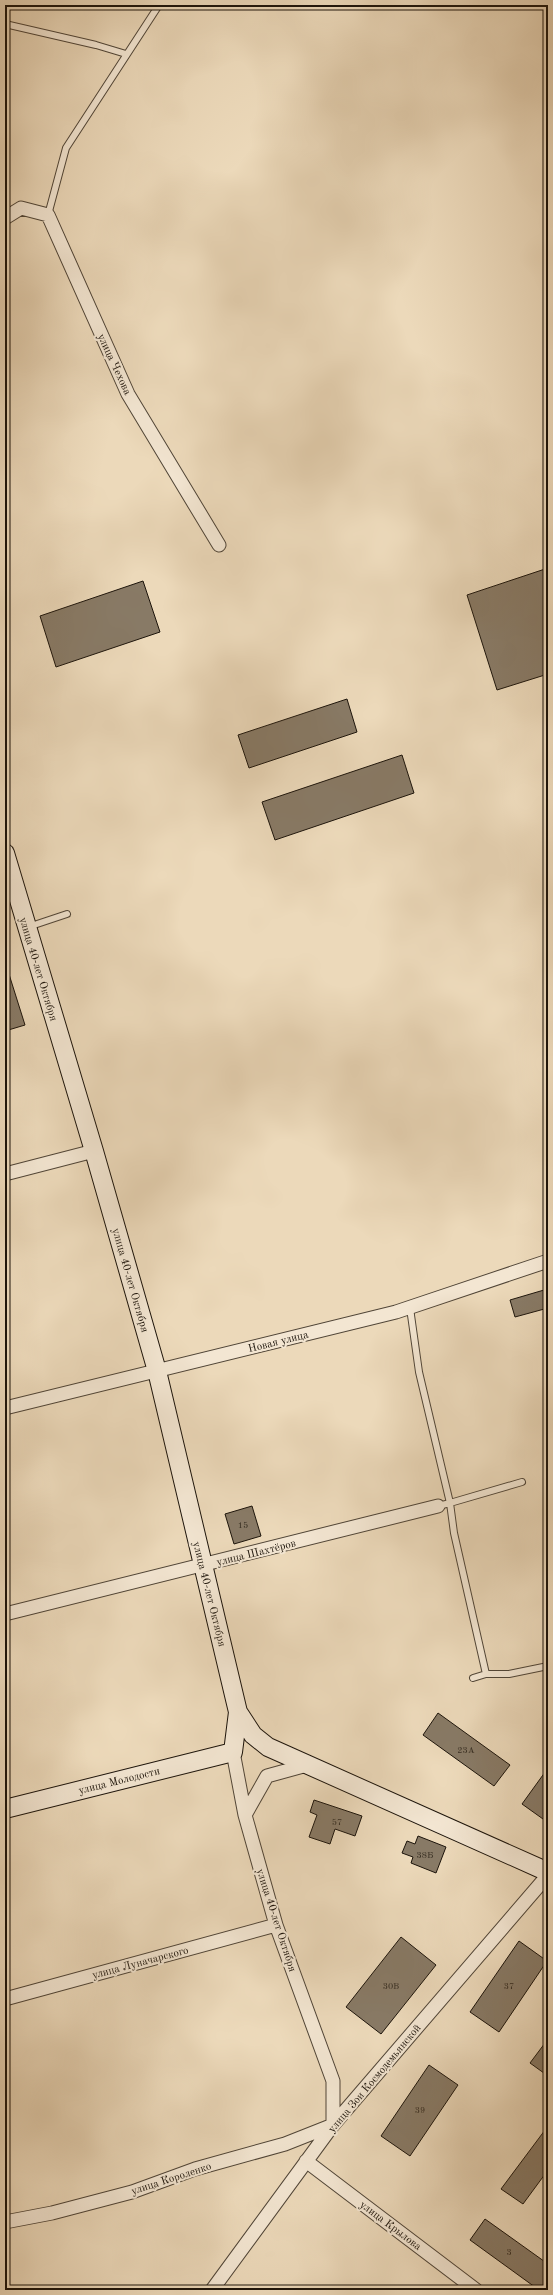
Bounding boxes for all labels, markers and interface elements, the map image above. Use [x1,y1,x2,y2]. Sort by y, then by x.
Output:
street label: улица Чехова [95,332,133,397]
street label: улица 40-лет Октября [17,916,59,1023]
street label: улица 40-лет Октября [109,1227,150,1334]
street label: Новая улица [247,1330,310,1355]
house number: 15 [238,1521,248,1530]
street label: улица Шахтёров [216,1538,297,1569]
street label: улица 40-лет Октября [190,1541,227,1648]
house number: 23А [457,1746,475,1755]
street label: улица Молодости [78,1766,161,1797]
house number: 57 [332,1818,342,1827]
house number: 38Б [417,1851,433,1860]
street label: улица 40-лет Октября [254,1867,298,1974]
street label: улица Луначарского [91,1945,190,1982]
house number: 30В [383,1982,399,1991]
house number: 37 [504,1982,514,1991]
street label: улица Зои Космодемьянской [327,2023,424,2135]
house number: 39 [415,2106,425,2115]
street label: улица Короленко [130,2161,213,2198]
street label: улица Крылова [357,2200,423,2253]
house number: 3 [506,2248,512,2257]

